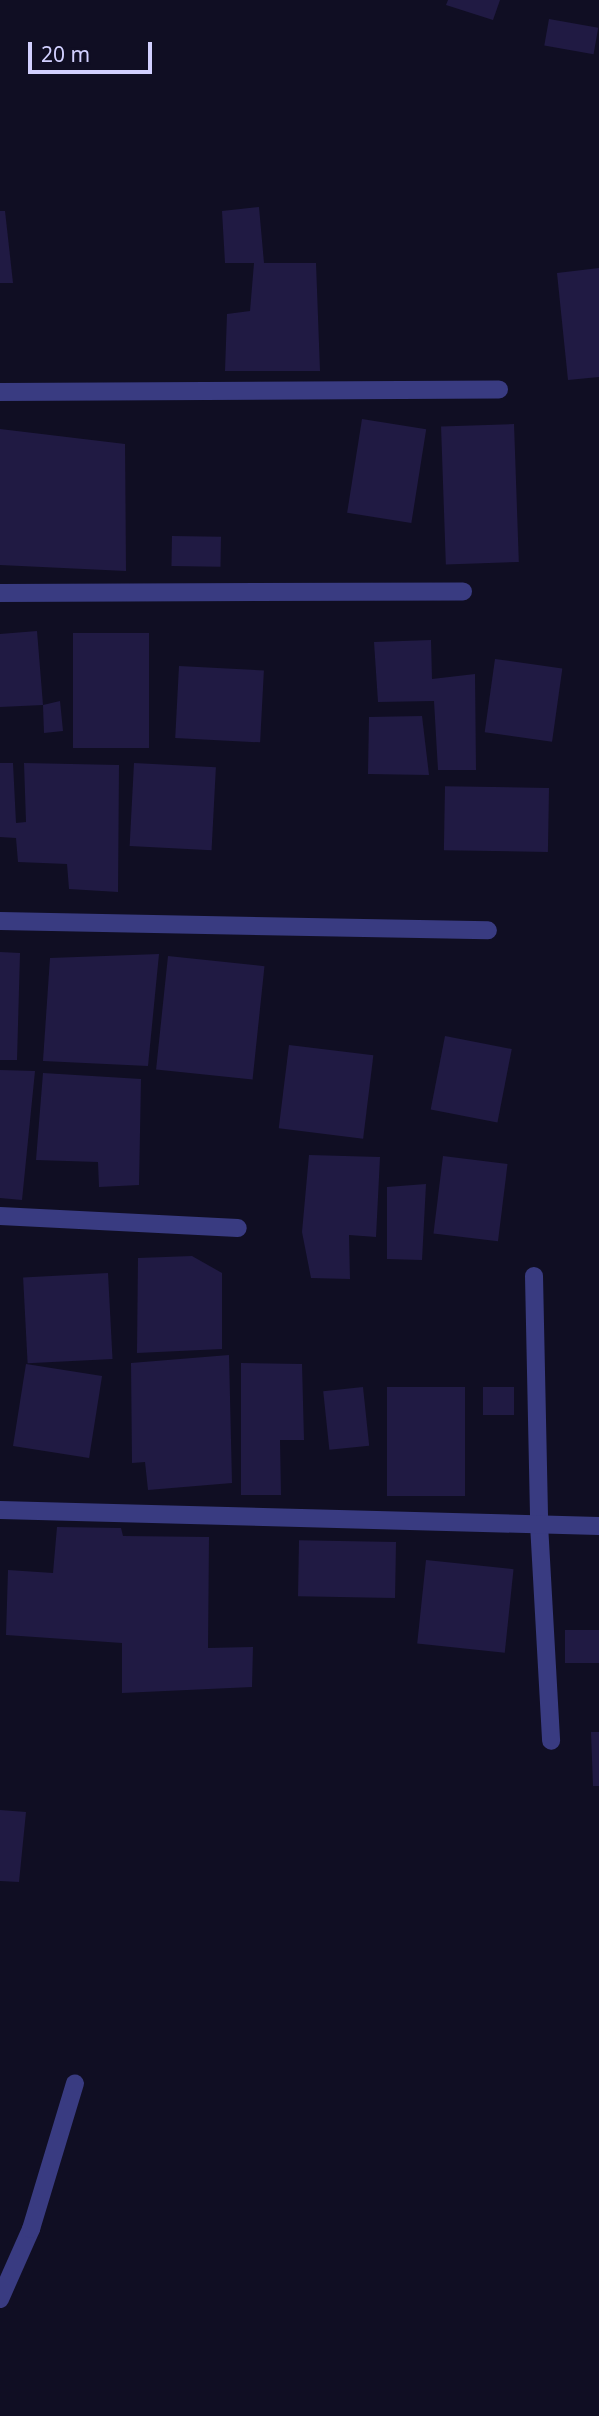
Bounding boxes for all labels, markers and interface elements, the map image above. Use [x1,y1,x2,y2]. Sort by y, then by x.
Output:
scale bar [32,28,156,72]
text: 20 m [41,40,90,68]

